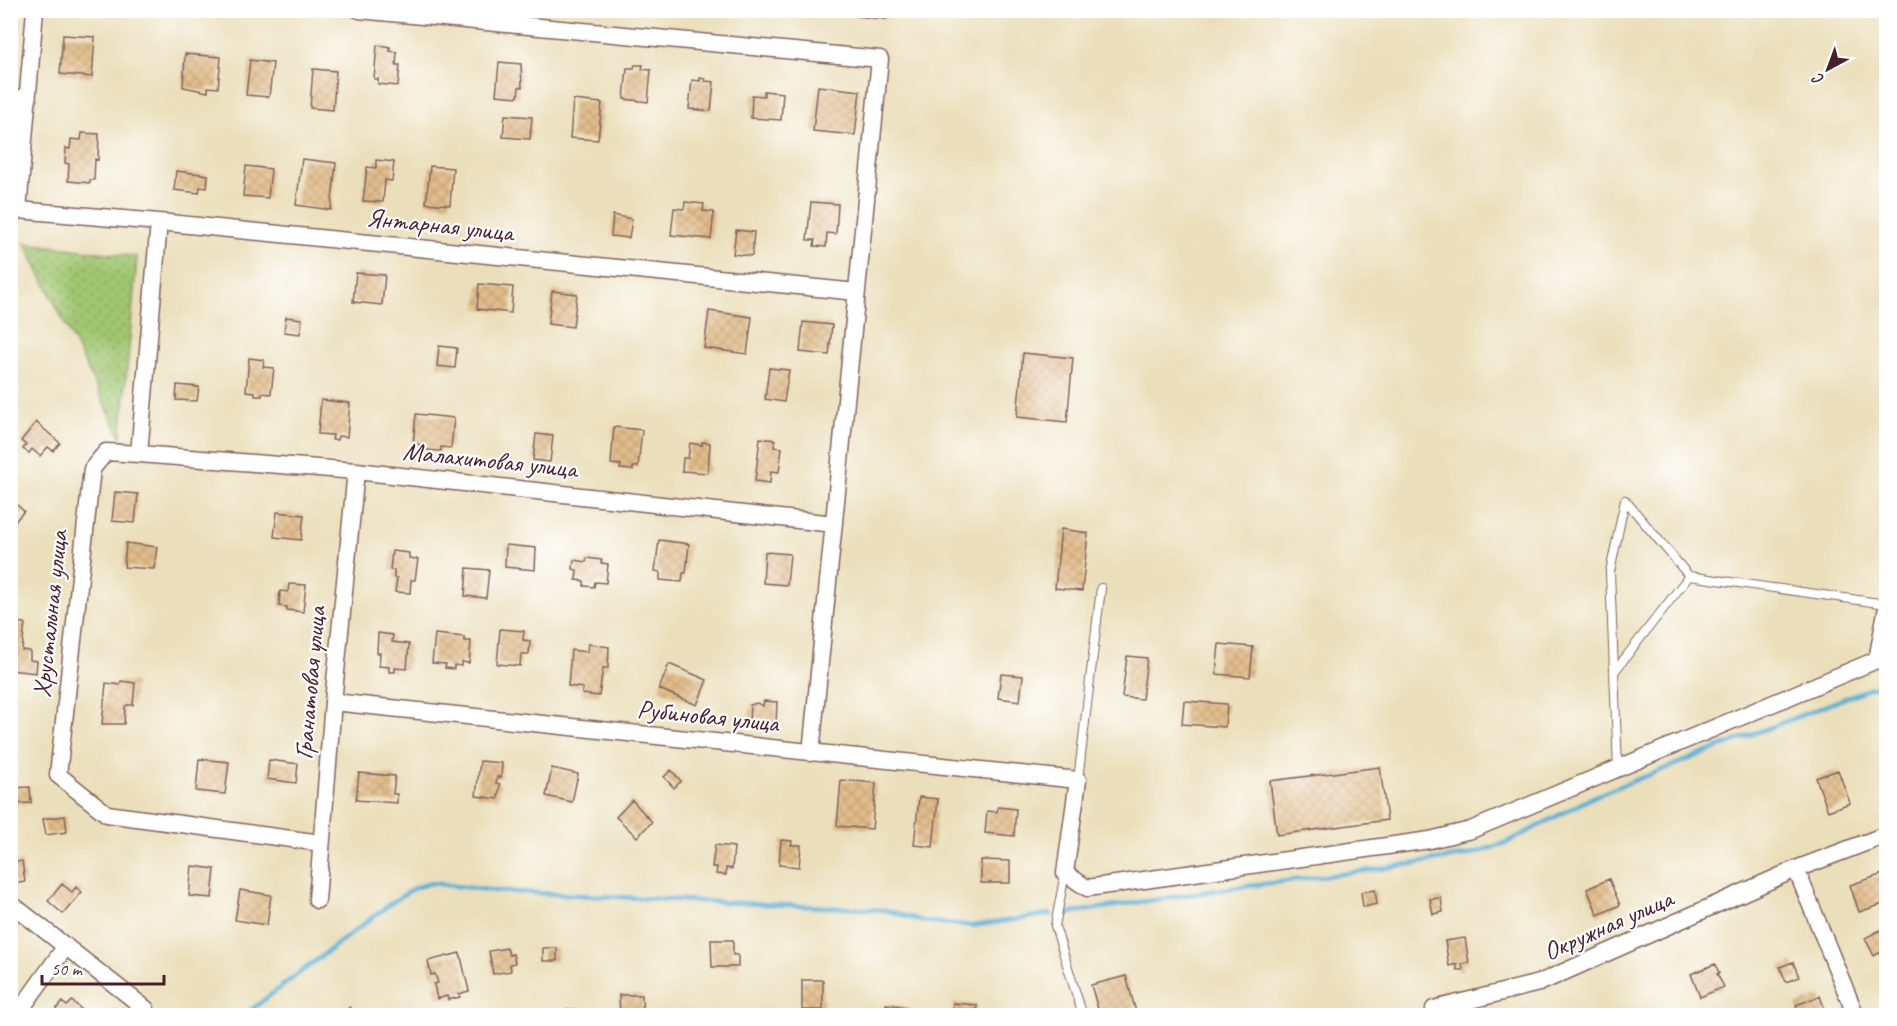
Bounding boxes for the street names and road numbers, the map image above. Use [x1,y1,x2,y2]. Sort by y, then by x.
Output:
street label: Янтарная улица [365,201,517,249]
street label: Малахитовая улица [401,434,581,486]
street label: Хрустальная улица [25,527,75,699]
street label: Гранатовая улица [287,604,333,761]
street label: Рубиновая улица [636,692,782,740]
street label: Окружная улица [1538,881,1680,968]

